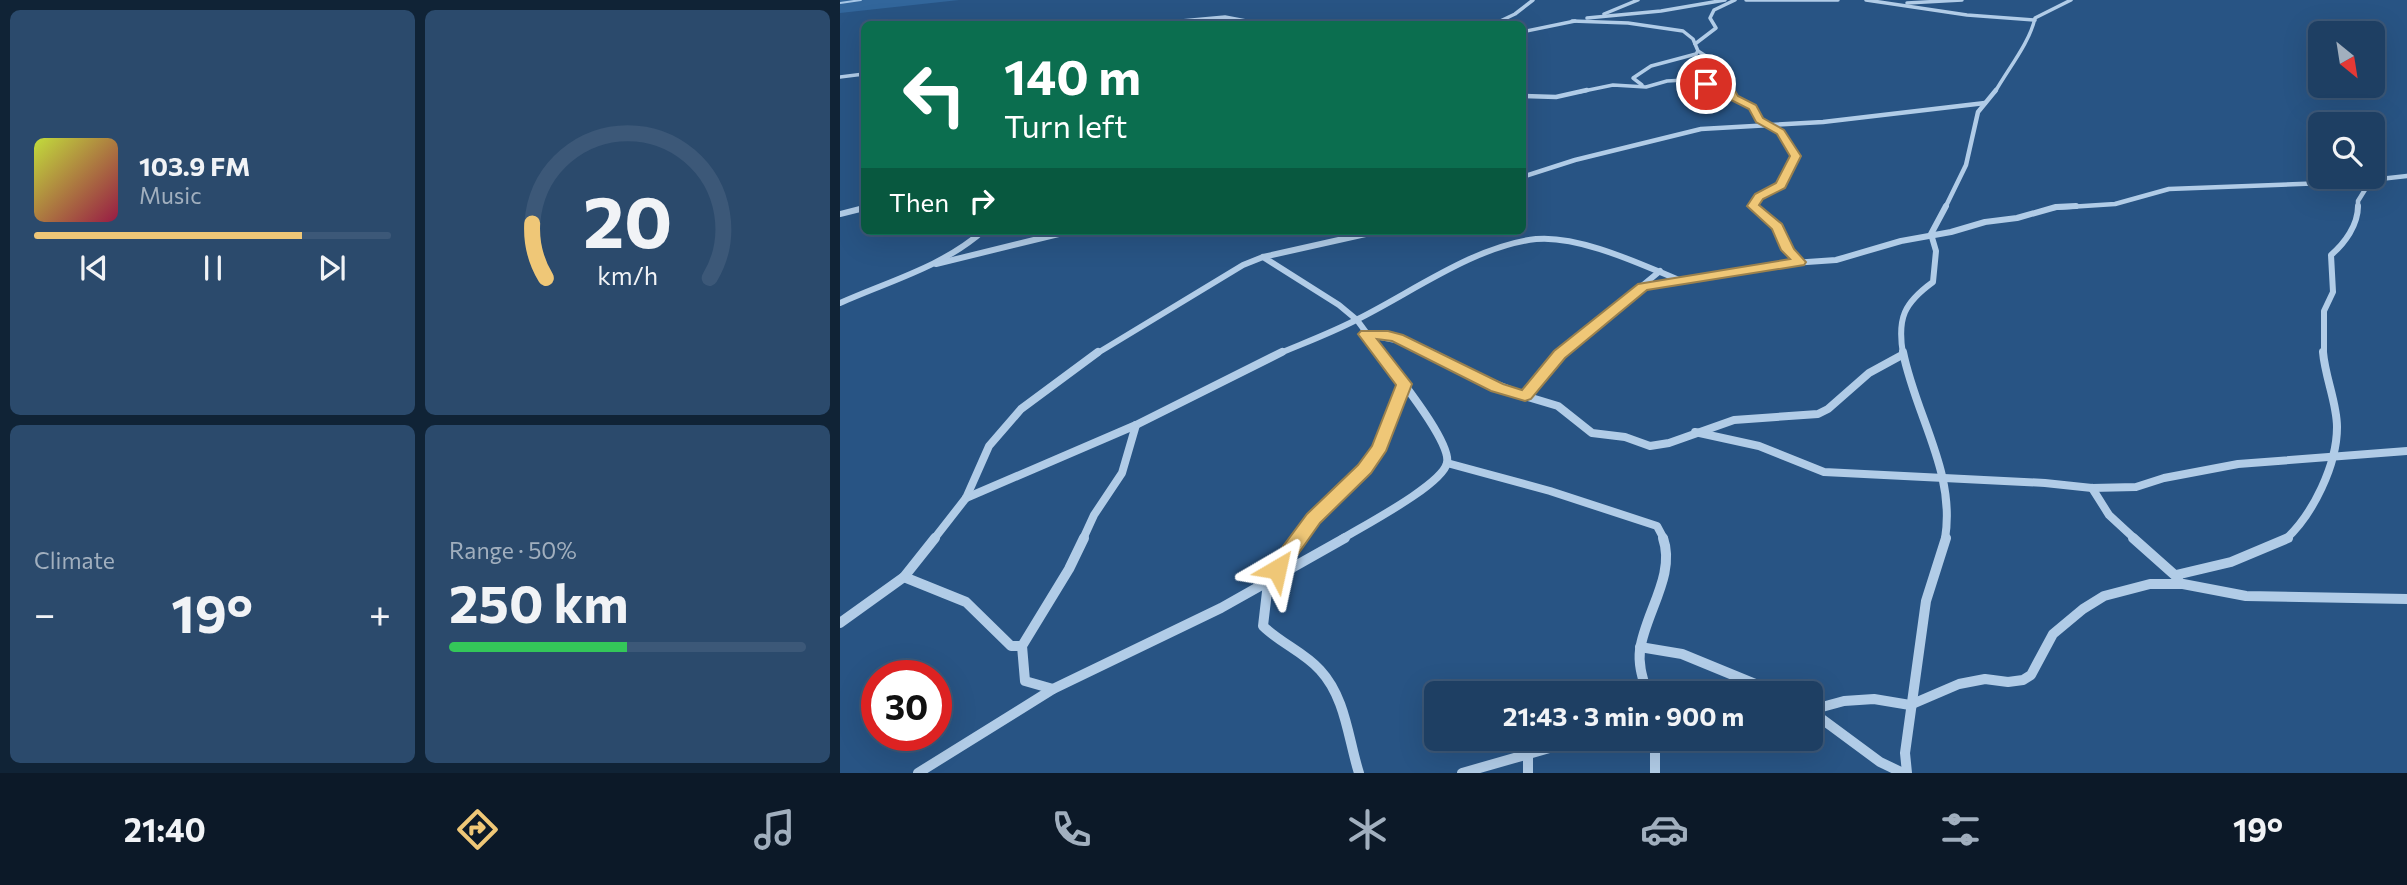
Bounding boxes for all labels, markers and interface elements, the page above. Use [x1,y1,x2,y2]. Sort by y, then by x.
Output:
north arrow [2308,21,2385,98]
map controls [2308,21,2385,189]
text: 140 m [1004,45,1141,105]
icon: left [889,49,980,140]
pin [1676,54,1736,114]
icon: arrive [1687,65,1725,103]
text: Turn left [1004,105,1128,145]
button: search [2308,112,2385,189]
text: 103.9 FM [139,150,250,181]
text: 20 [583,175,672,264]
text: Music [139,181,202,209]
icon: right [963,182,1001,220]
text: Then [889,186,949,217]
icon: previous [75,249,113,287]
icon: pause [194,249,232,287]
icon: next [313,249,351,287]
text: km/h [597,260,658,290]
position arrow [1240,532,1314,606]
text: Range · 50% [449,536,577,564]
text: Climate [34,546,115,574]
text: 250 km [449,570,629,634]
text: 19° [171,580,253,644]
text: − [34,589,56,636]
text: + [369,589,391,636]
speed limit sign: 30 [861,660,952,751]
text: 21:43 · 3 min · 900 m [1503,700,1744,731]
icon: directions [453,805,502,854]
icon: music [750,805,799,854]
icon: phone [1047,805,1096,854]
icon: climate [1343,805,1392,854]
icon: car [1640,805,1689,854]
icon: filters [1936,805,1985,854]
text: 21:40 [124,809,206,849]
text: 19° [2233,809,2283,849]

